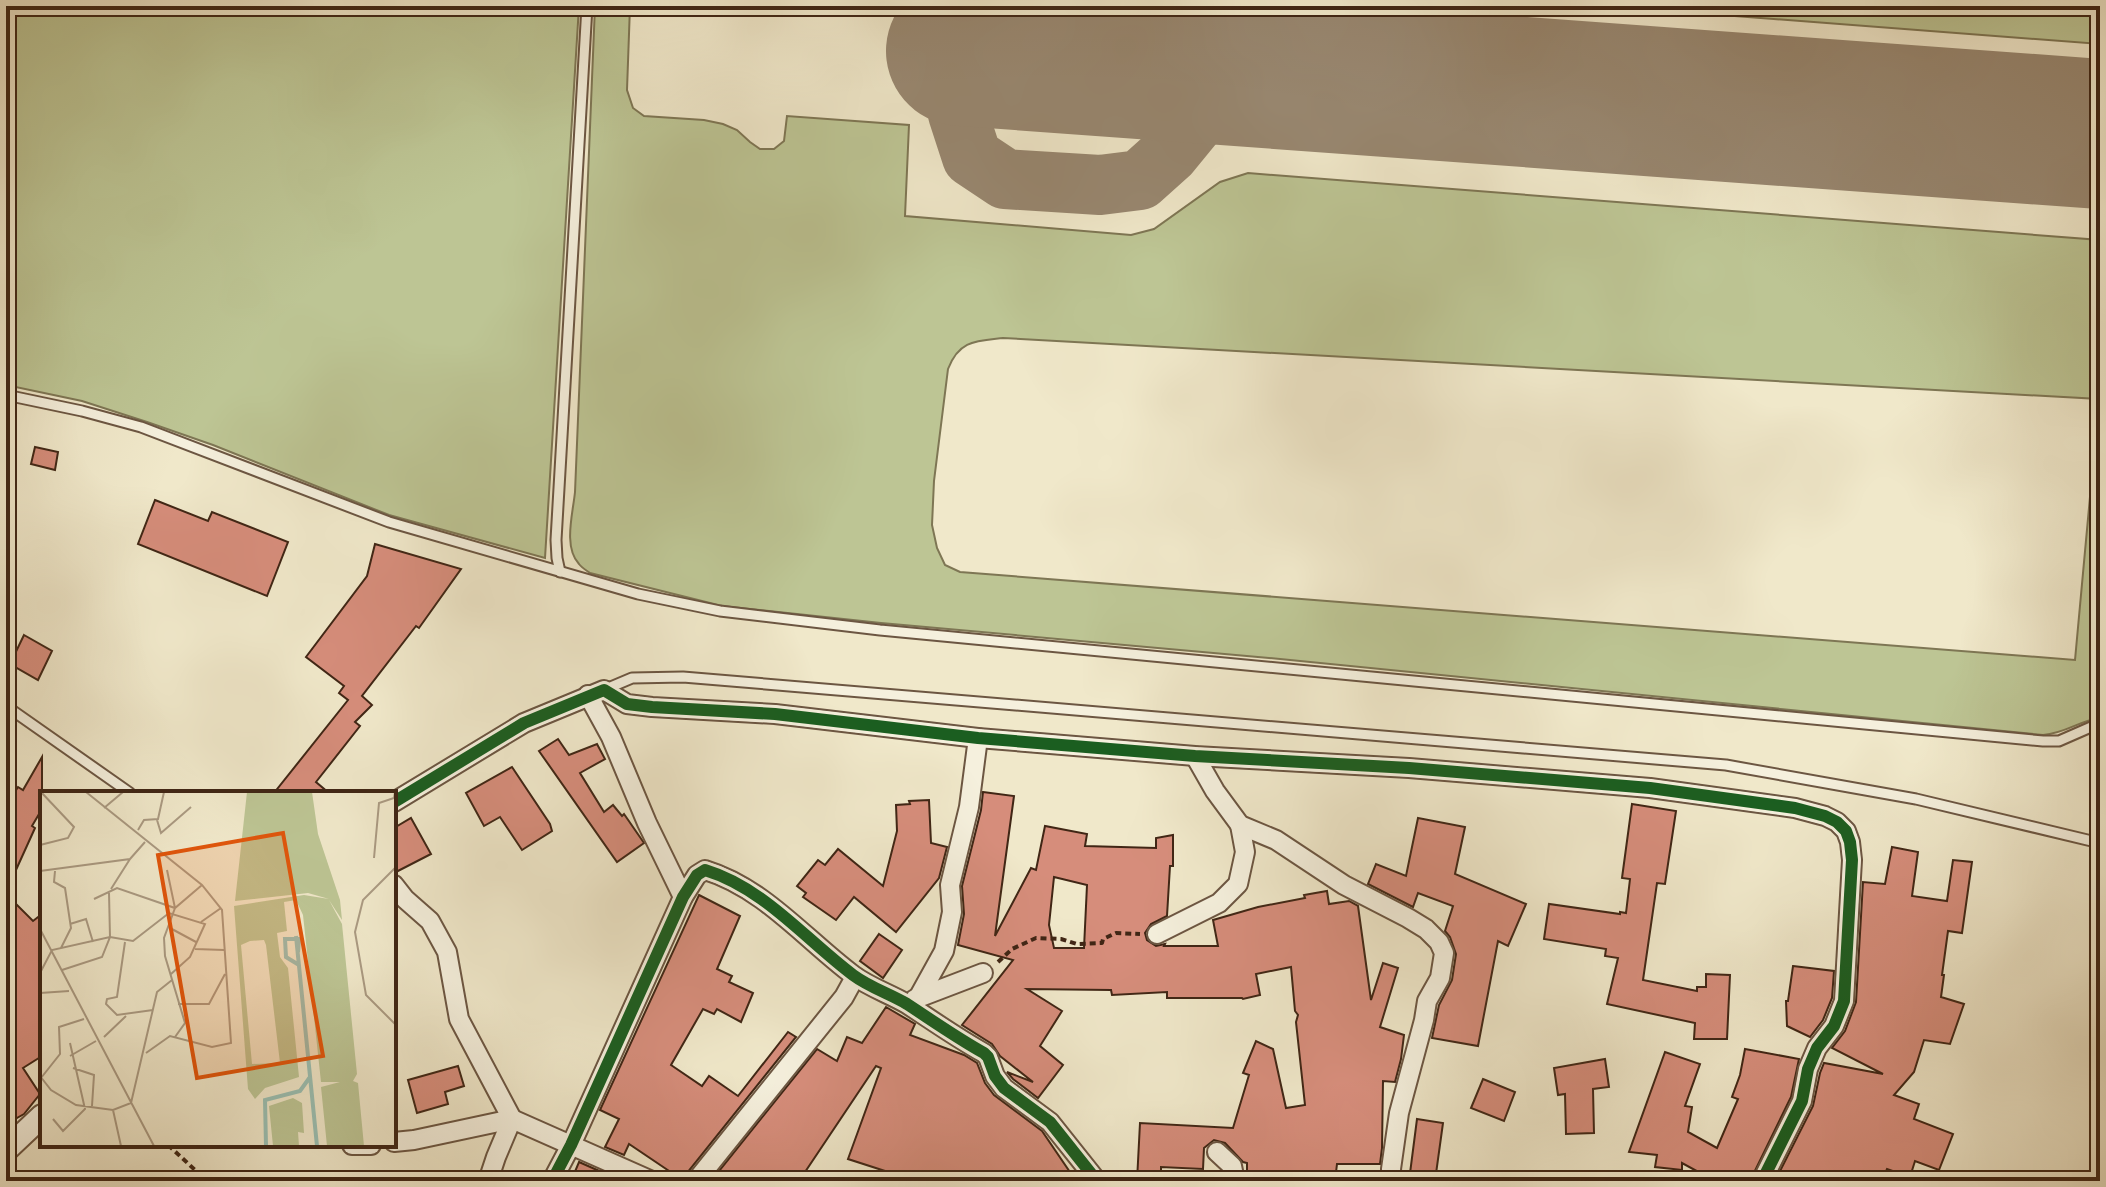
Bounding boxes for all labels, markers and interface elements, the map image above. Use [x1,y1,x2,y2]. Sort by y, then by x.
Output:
inset map [40,791,396,1147]

